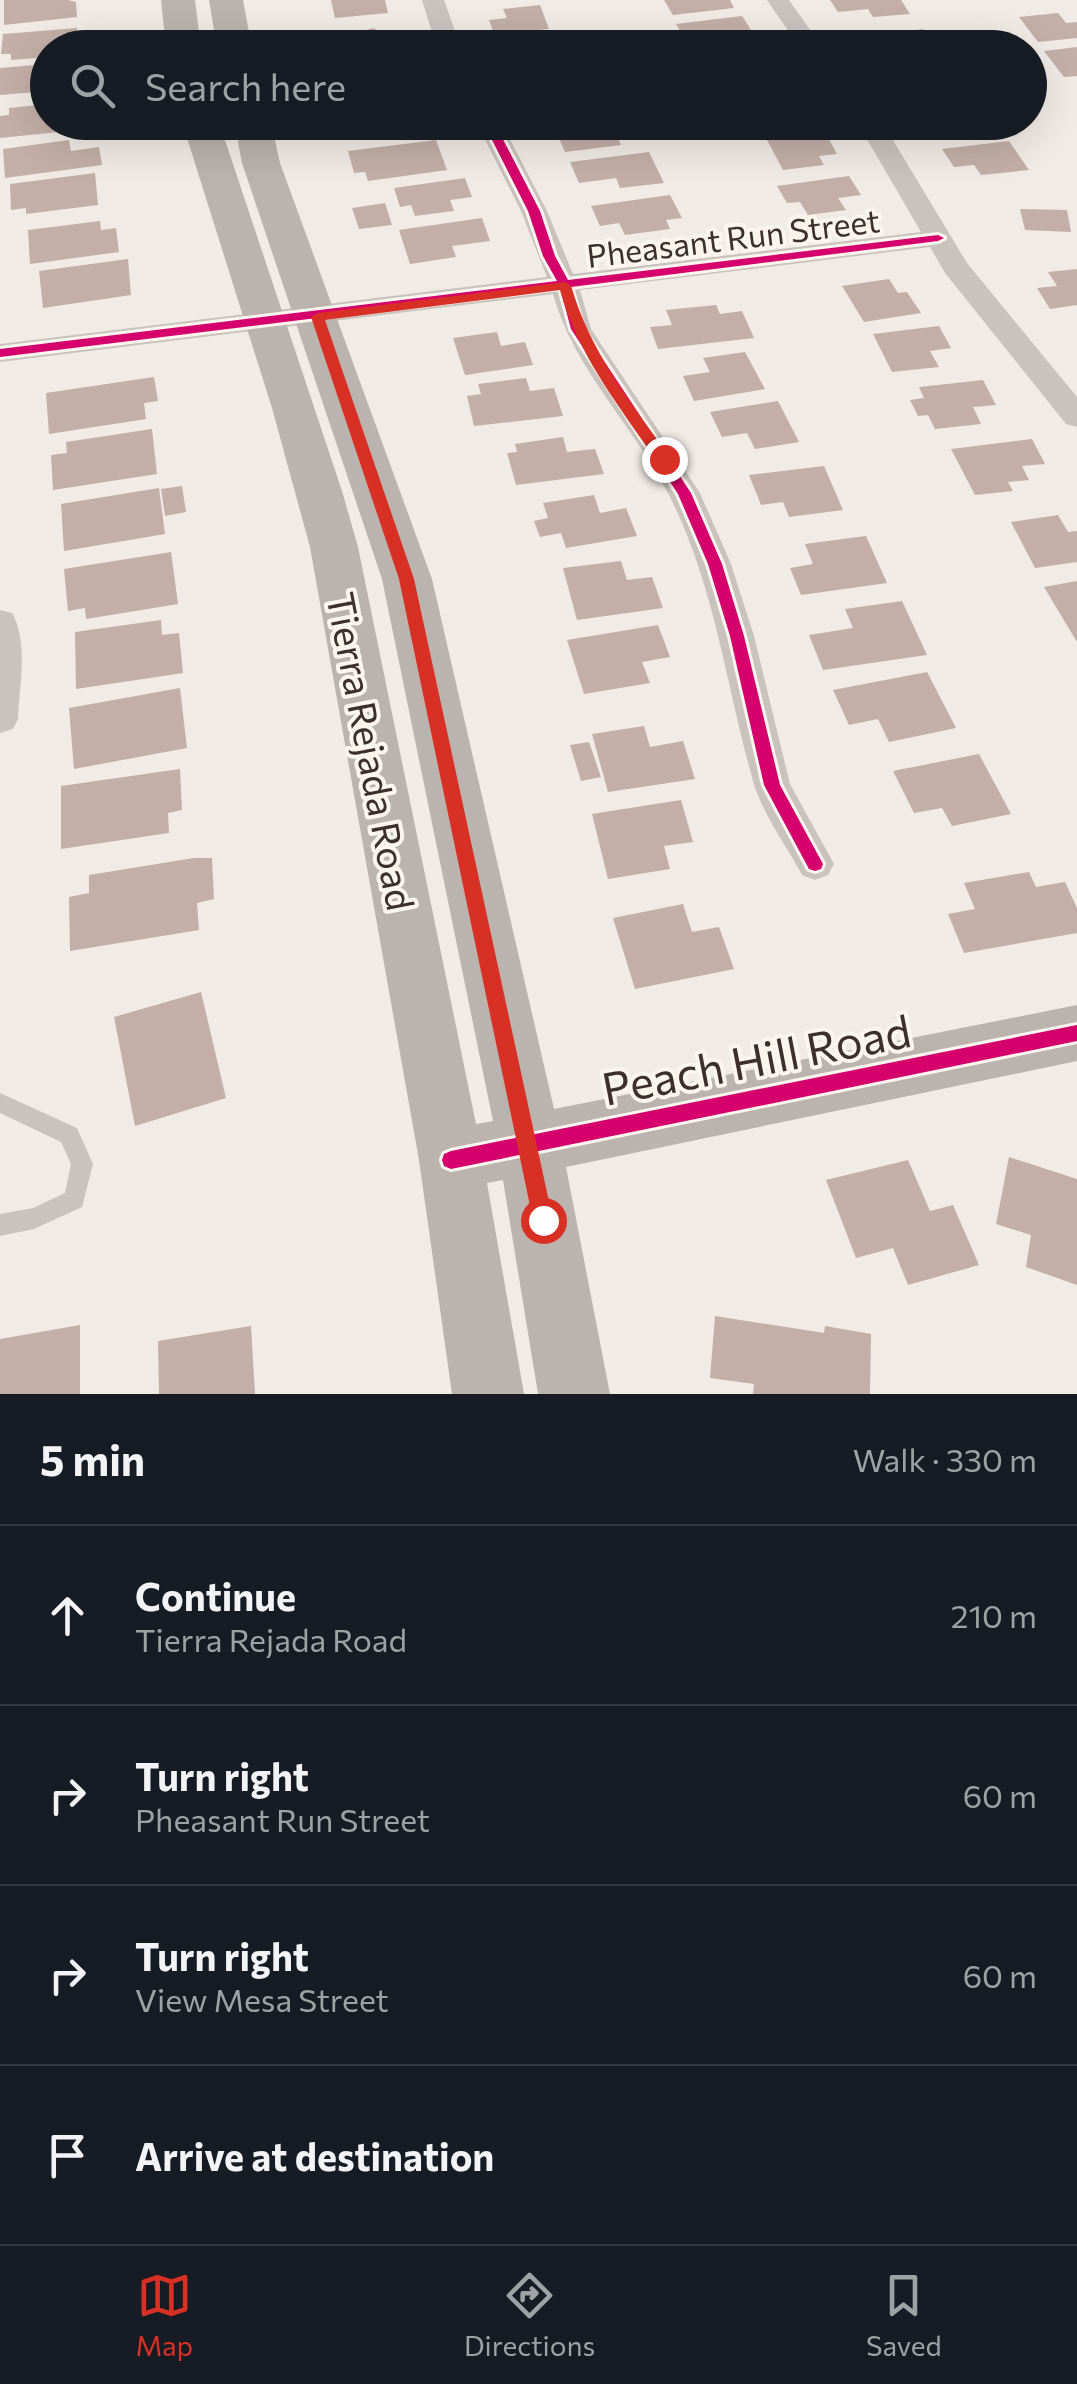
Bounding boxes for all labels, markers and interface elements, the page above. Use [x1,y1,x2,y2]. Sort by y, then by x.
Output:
search box [30,30,1047,140]
icon: search [65,58,120,113]
text: Search here [145,62,346,109]
street label: Pheasant Run Street [584,199,882,275]
route end [642,437,688,483]
street label: Tierra Rejada Road [318,588,426,914]
street label: Peach Hill Road [597,1001,915,1115]
route start [521,1198,567,1244]
text: 5 min [40,1433,145,1485]
text: Walk · 330 m [853,1439,1037,1479]
text: Continue [135,1572,296,1619]
icon: ahead [40,1588,95,1643]
text: 210 m [951,1595,1037,1635]
text: Tierra Rejada Road [135,1619,407,1659]
text: Turn right [135,1752,309,1799]
icon: right [40,1768,95,1823]
text: 60 m [963,1775,1037,1815]
text: Pheasant Run Street [135,1799,430,1839]
text: Turn right [135,1932,309,1979]
icon: right [40,1948,95,2003]
text: 60 m [963,1955,1037,1995]
text: View Mesa Street [135,1979,389,2019]
icon: arrive [40,2128,95,2183]
text: Arrive at destination [135,2132,494,2179]
tab: Map [135,2268,193,2362]
tab: Directions [464,2268,595,2362]
tab: Saved [866,2268,942,2362]

